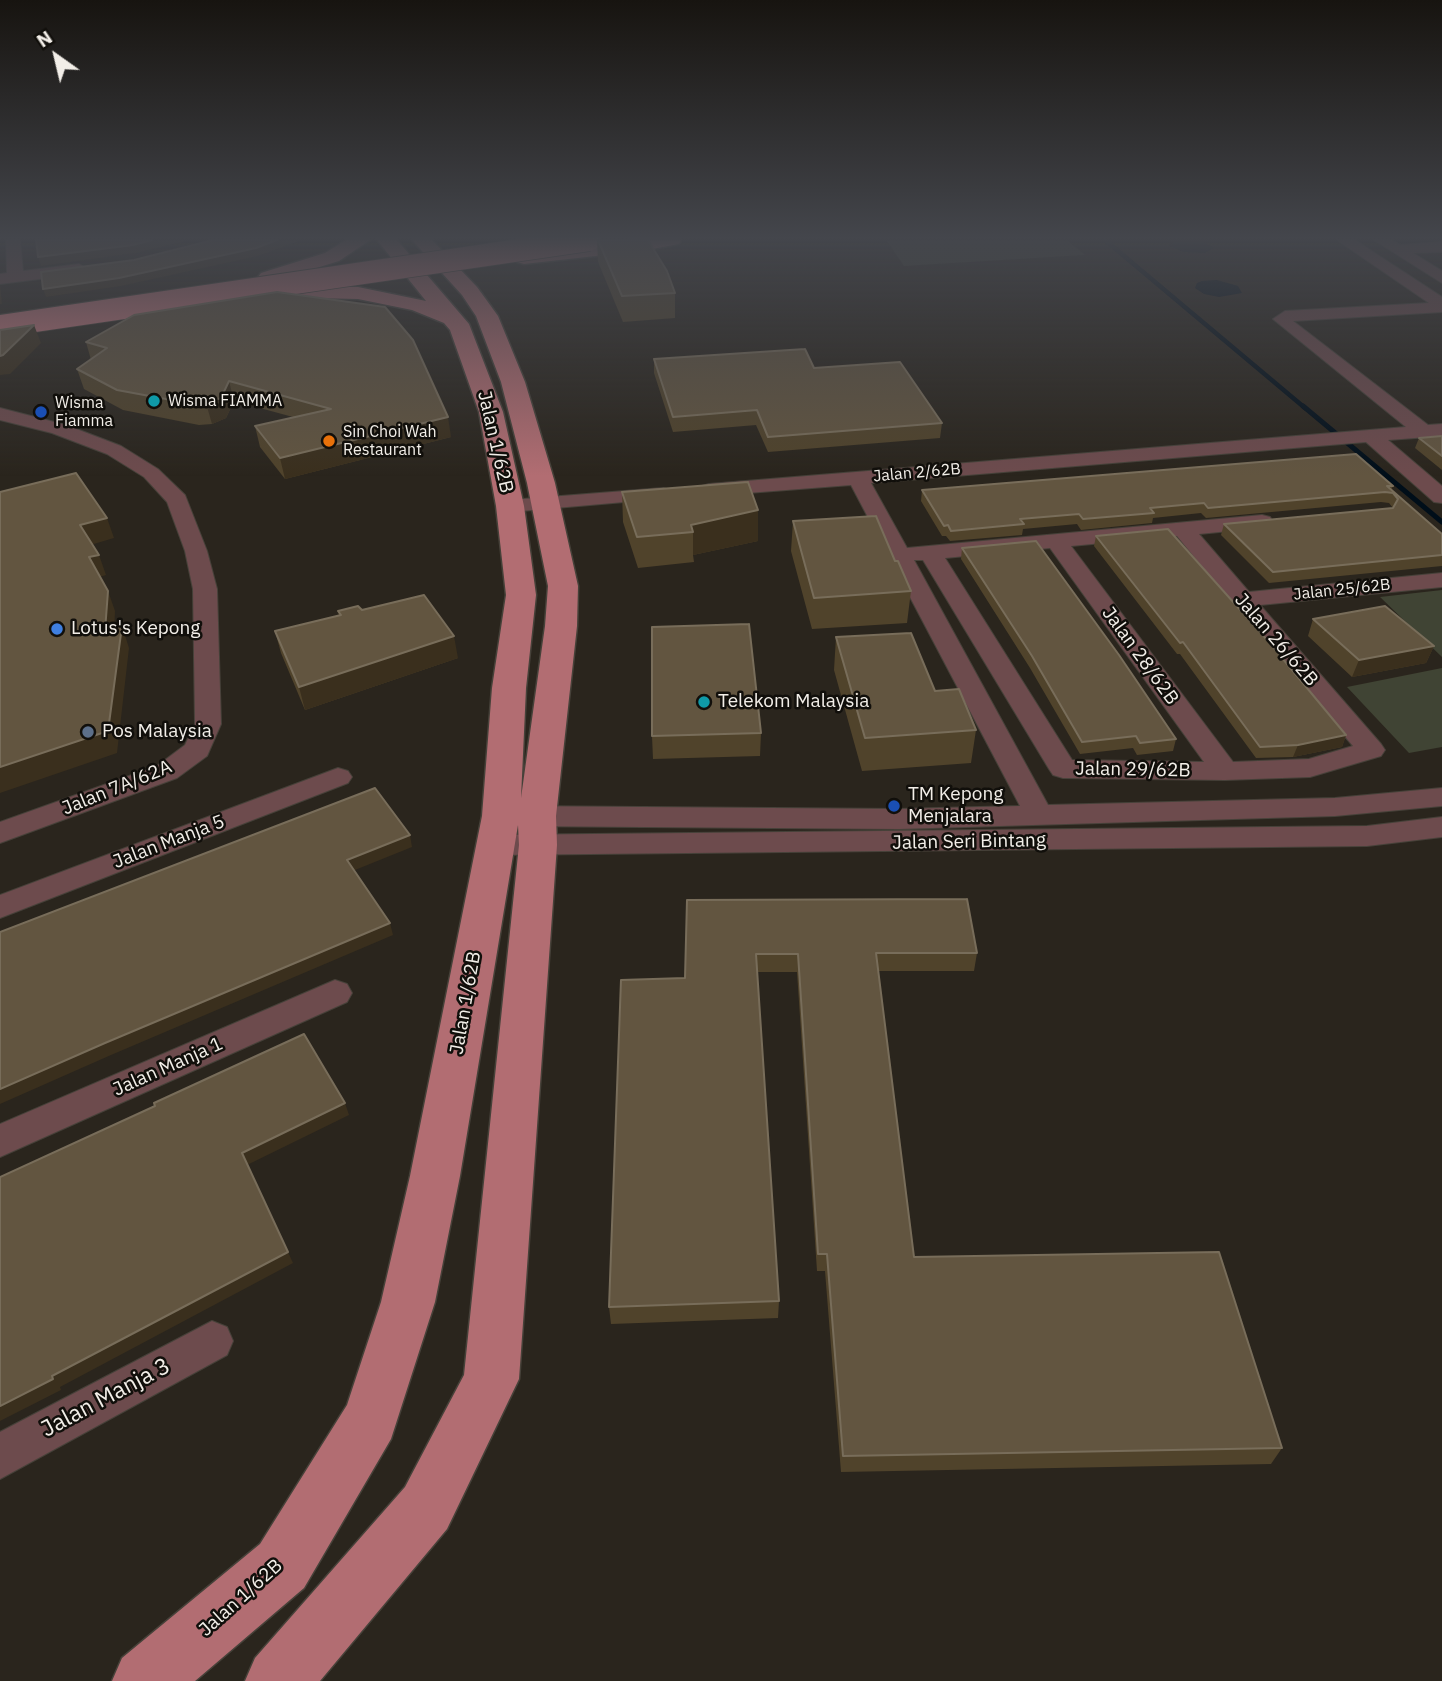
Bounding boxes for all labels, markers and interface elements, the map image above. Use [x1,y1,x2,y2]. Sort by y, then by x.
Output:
north arrow [21,21,91,91]
text: N [32,25,57,52]
street label: Jalan 1/62B [472,389,518,495]
place label: Wisma FIAMMA [168,391,282,411]
place label: Wisma Fiamma [55,393,113,431]
marker: Wisma FIAMMA [146,393,162,409]
marker: Wisma Fiamma [33,404,49,420]
place label: Sin Choi Wah Restaurant [343,422,437,460]
marker: Sin Choi Wah Restaurant [321,433,337,449]
street label: Jalan 2/62B [872,460,962,486]
street label: Jalan 25/62B [1293,575,1391,605]
street label: Jalan 26/62B [1229,589,1323,691]
street label: Jalan 28/62B [1097,602,1183,710]
place label: Lotus's Kepong [71,618,200,640]
marker: Lotus's Kepong [49,621,65,637]
place label: Telekom Malaysia [718,691,869,713]
marker: Telekom Malaysia [696,694,712,710]
place label: Pos Malaysia [102,721,212,743]
marker: Pos Malaysia [80,724,96,740]
street label: Jalan 7A/62A [59,756,175,820]
street label: Jalan 29/62B [1075,758,1191,782]
place label: TM Kepong Menjalara [908,784,1003,828]
marker: TM Kepong Menjalara [886,798,902,814]
street label: Jalan Manja 5 [110,810,228,874]
street label: Jalan Seri Bintang [892,829,1046,855]
street label: Jalan 1/62B [446,950,486,1056]
street label: Jalan Manja 1 [110,1033,226,1101]
street label: Jalan Manja 3 [37,1352,175,1444]
street label: Jalan 1/62B [195,1555,287,1641]

